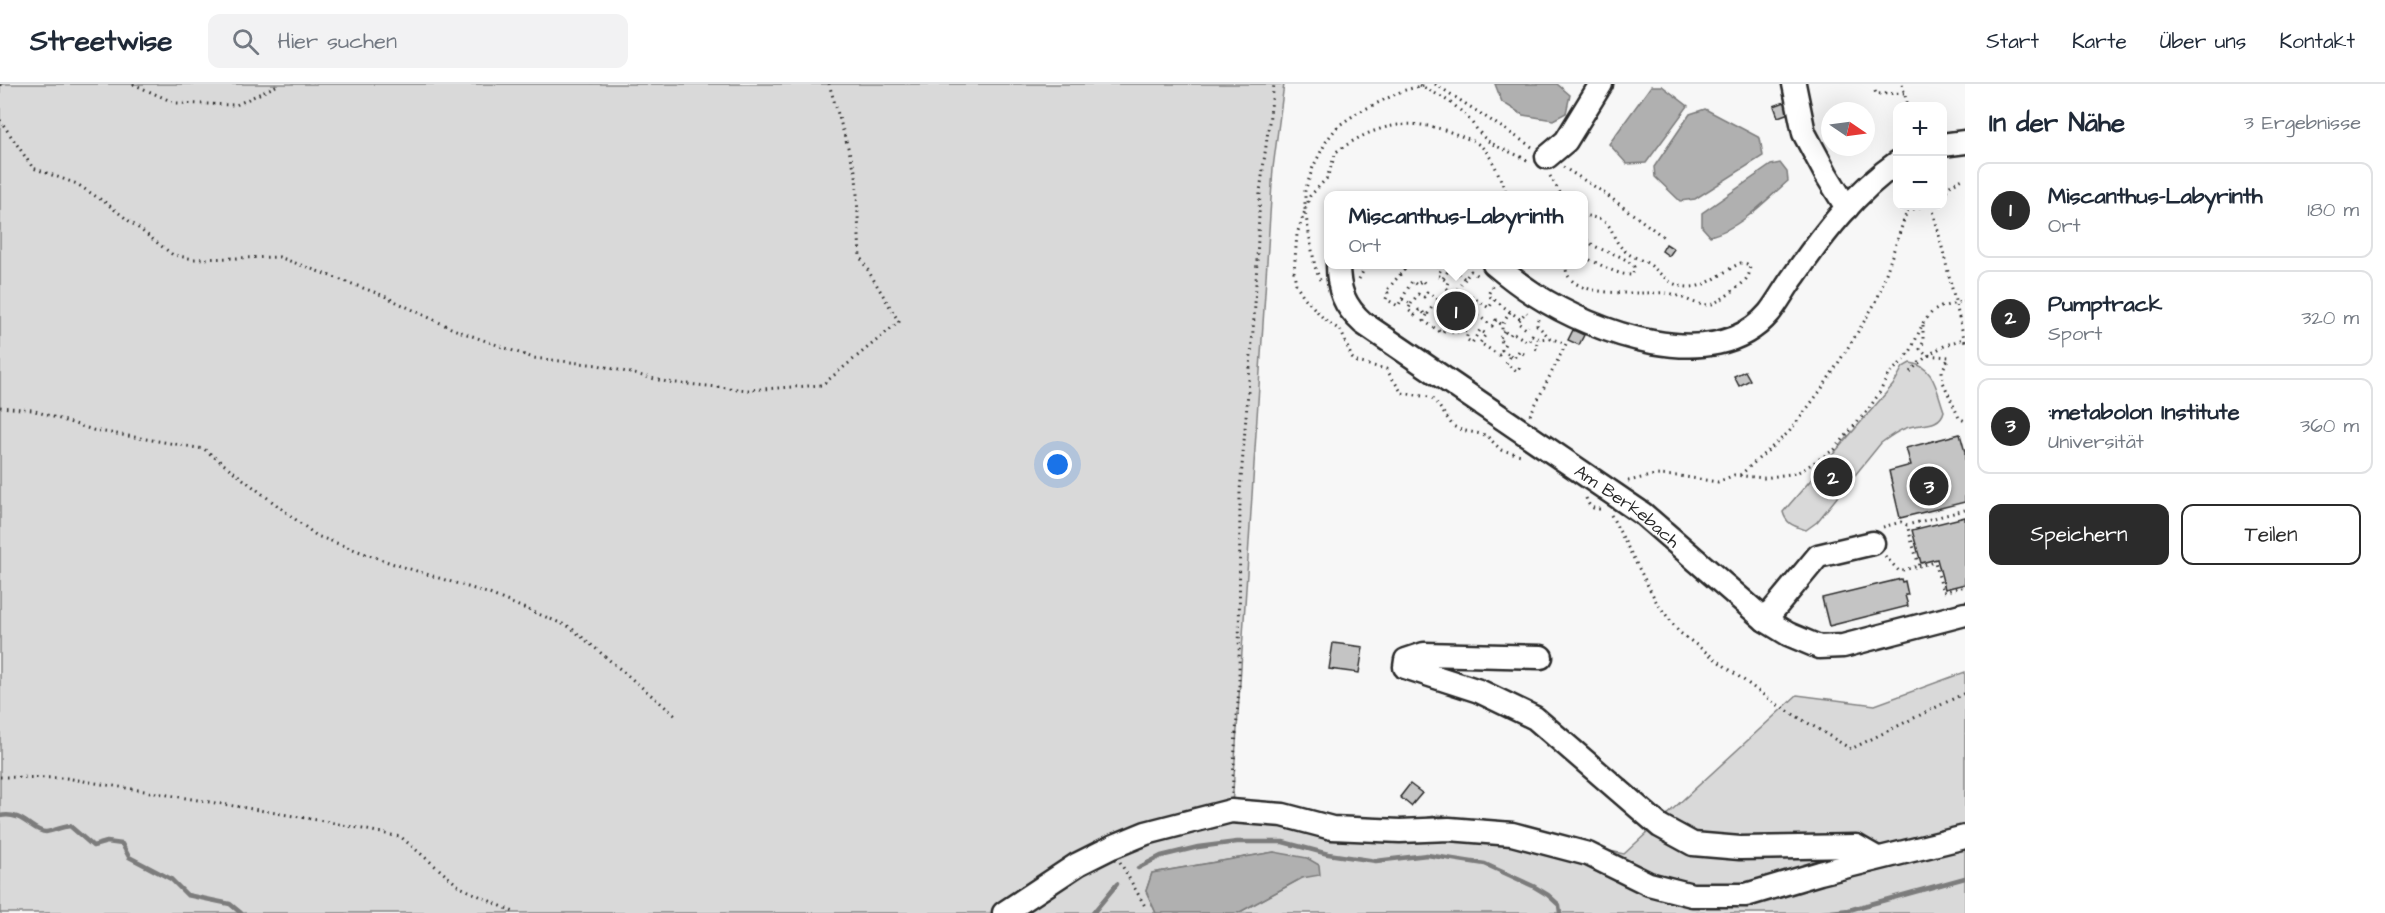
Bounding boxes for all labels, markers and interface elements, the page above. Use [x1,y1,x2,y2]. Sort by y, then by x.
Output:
search box [208,14,628,68]
text: Streetwise [30,22,172,61]
icon: search [229,25,262,58]
text: Hier suchen [277,26,397,57]
text: Start [1986,27,2039,56]
text: Karte [2072,27,2127,56]
text: Über uns [2160,27,2246,56]
text: Kontakt [2279,27,2355,56]
north arrow [1821,102,1875,156]
map controls [1893,102,1947,210]
button: + [1893,102,1947,156]
text: In der Nähe [1989,105,2125,141]
text: 3 Ergebnisse [2244,109,2361,137]
button: − [1893,156,1947,210]
text: Miscanthus-Labyrinth [2048,181,2263,212]
popup [1324,191,1588,269]
text: 1 [2009,196,2012,224]
text: 180 m [2307,196,2359,224]
text: Miscanthus-Labyrinth [1349,201,1563,232]
text: Ort [2048,212,2081,240]
text: Ort [1349,232,1381,260]
pin: 1 [1436,288,1476,334]
text: Pumptrack [2048,289,2162,320]
text: 2 [2005,304,2016,332]
text: 320 m [2301,304,2359,332]
text: Sport [2048,320,2102,348]
text: :metabolon Institute [2048,397,2240,428]
text: 3 [2005,412,2016,440]
text: 360 m [2300,412,2359,440]
text: Universität [2048,428,2144,456]
your location [1043,450,1072,479]
pin: 2 [1814,454,1852,500]
street label: Am Berkebach [1570,458,1686,553]
pin: 3 [1910,464,1948,508]
button: Speichern [1989,504,2169,565]
button: Teilen [2181,504,2361,565]

